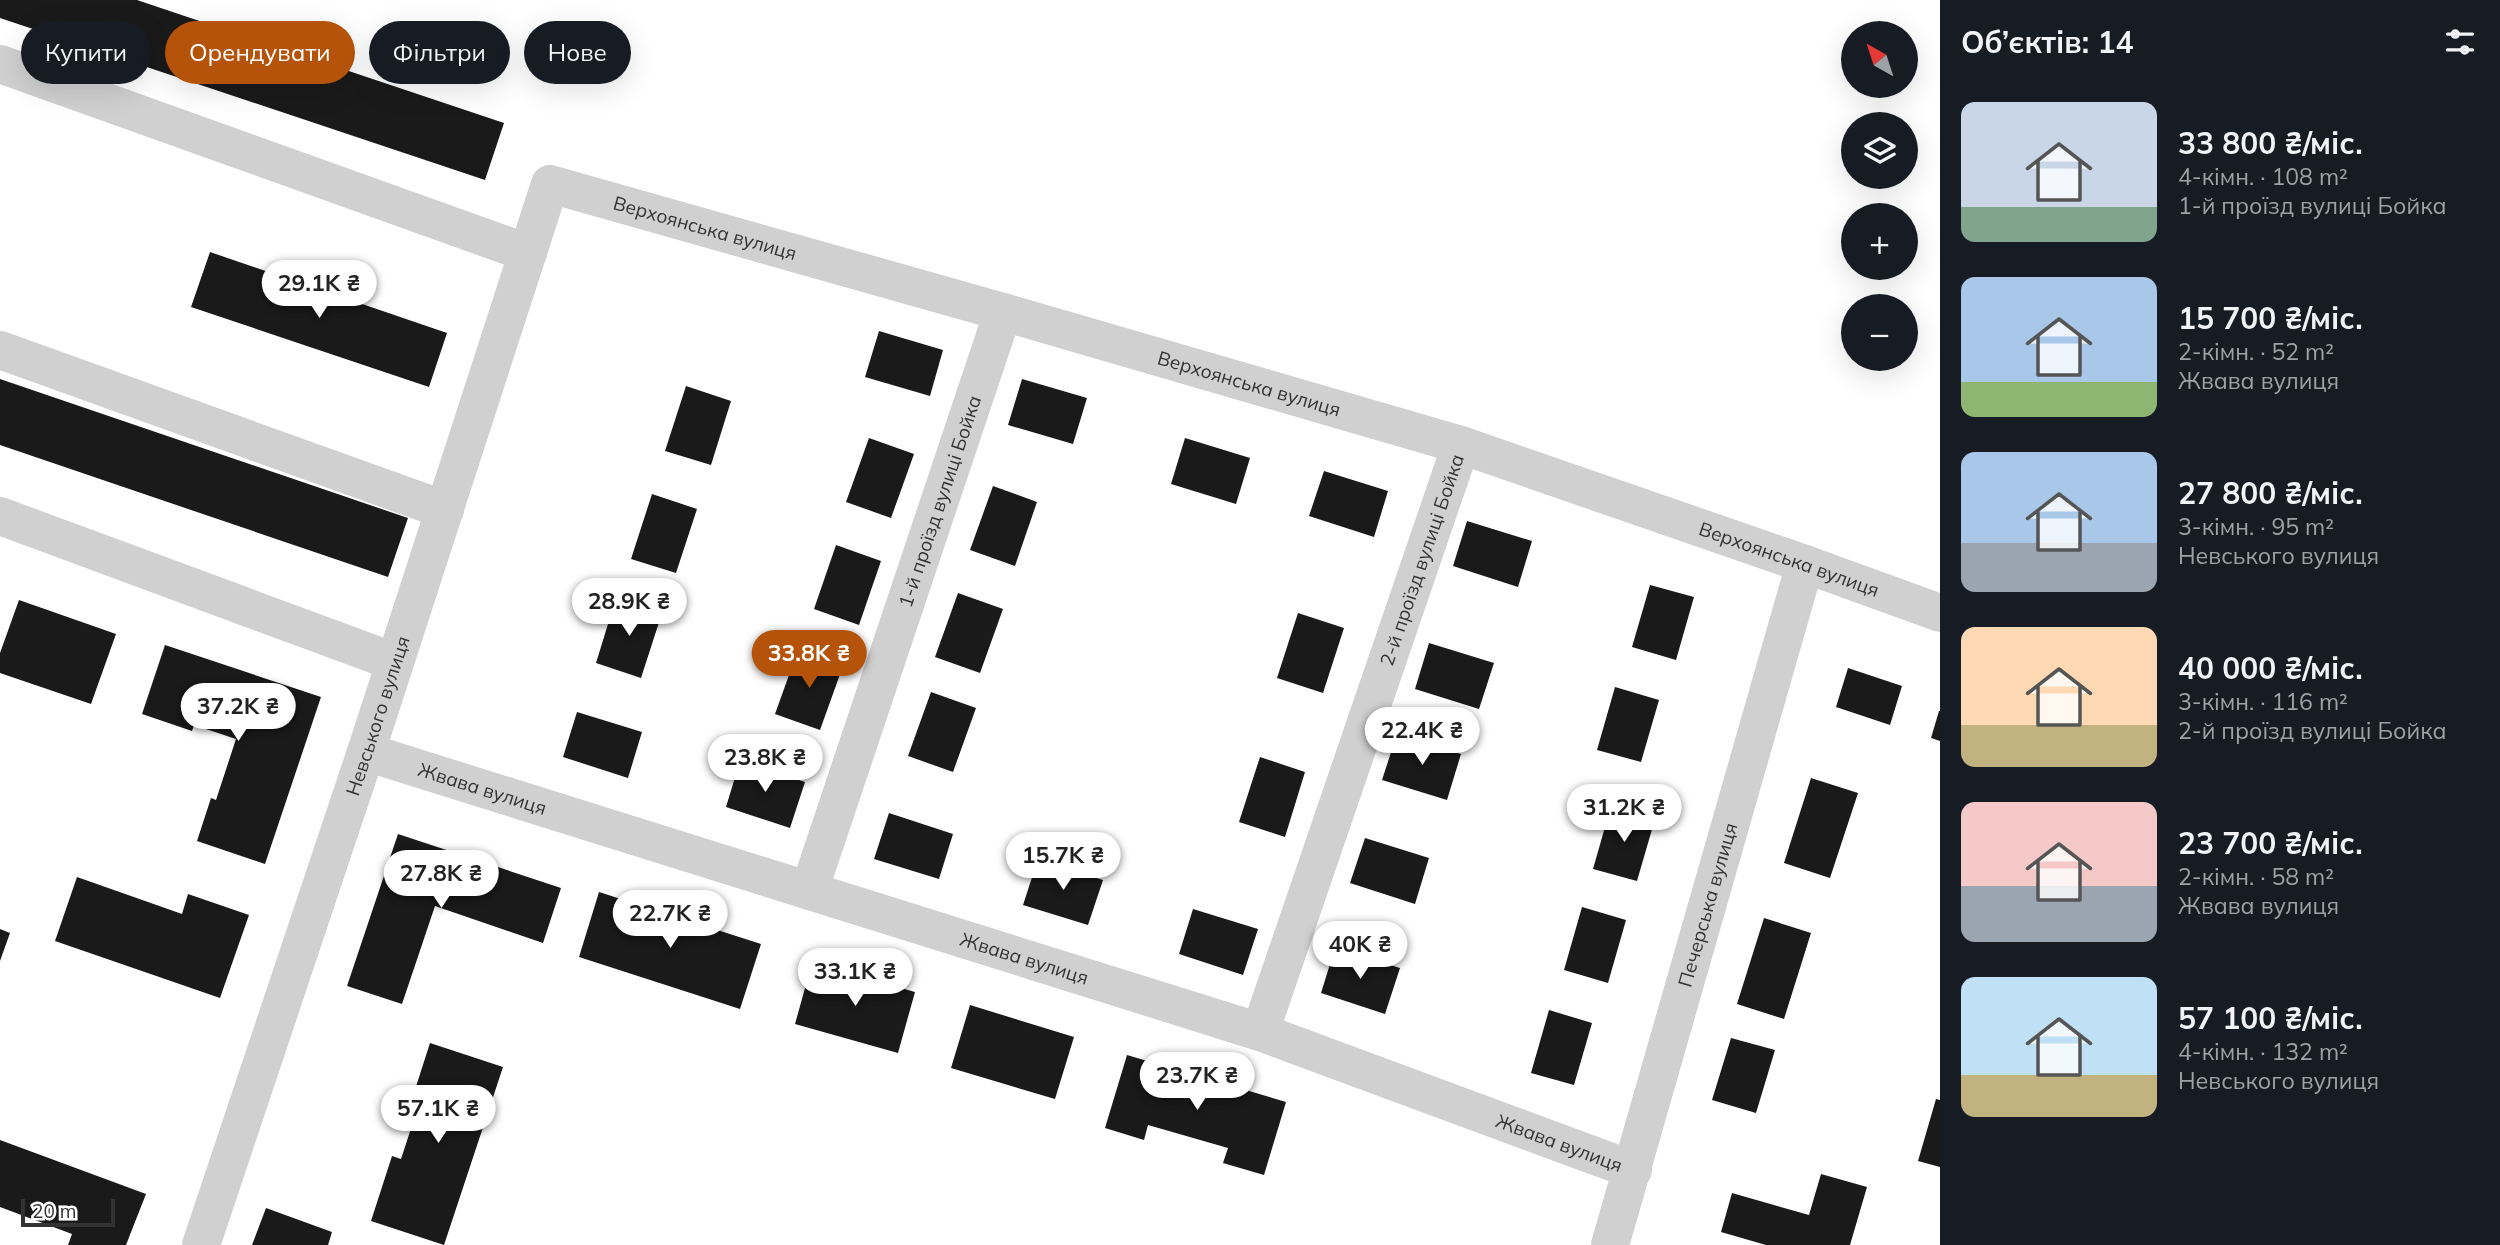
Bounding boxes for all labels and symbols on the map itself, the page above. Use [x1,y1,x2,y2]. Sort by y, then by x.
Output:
north arrow [1841,21,1918,98]
street label: Верхоянська вулиця [611,190,799,265]
pin: 29.1K ₴ [254,260,384,320]
street label: Верхоянська вулиця [1155,346,1344,421]
street label: 1-й проїзд вулиці Бойка [893,392,986,610]
street label: 2-й проїзд вулиці Бойка [1374,451,1469,669]
street label: Верхоянська вулиця [1696,516,1883,602]
pin: 28.9K ₴ [564,578,694,638]
pin: 33.8K ₴ [744,630,874,690]
street label: Невського вулиця [340,633,415,799]
pin: 37.2K ₴ [173,684,303,743]
pin: 22.4K ₴ [1357,708,1487,767]
pin: 23.8K ₴ [700,734,830,794]
street label: Жвава вулиця [415,757,550,820]
pin: 31.2K ₴ [1559,784,1689,844]
street label: Печерська вулиця [1673,820,1742,990]
pin: 15.7K ₴ [998,832,1128,892]
pin: 27.8K ₴ [376,850,506,910]
pin: 22.7K ₴ [605,890,735,950]
pin: 40K ₴ [1311,922,1409,981]
street label: Жвава вулиця [957,927,1092,990]
pin: 33.1K ₴ [790,948,920,1008]
pin: 23.7K ₴ [1132,1052,1262,1112]
pin: 57.1K ₴ [373,1086,503,1145]
street label: Жвава вулиця [1493,1108,1626,1177]
scale bar [21,1196,116,1228]

